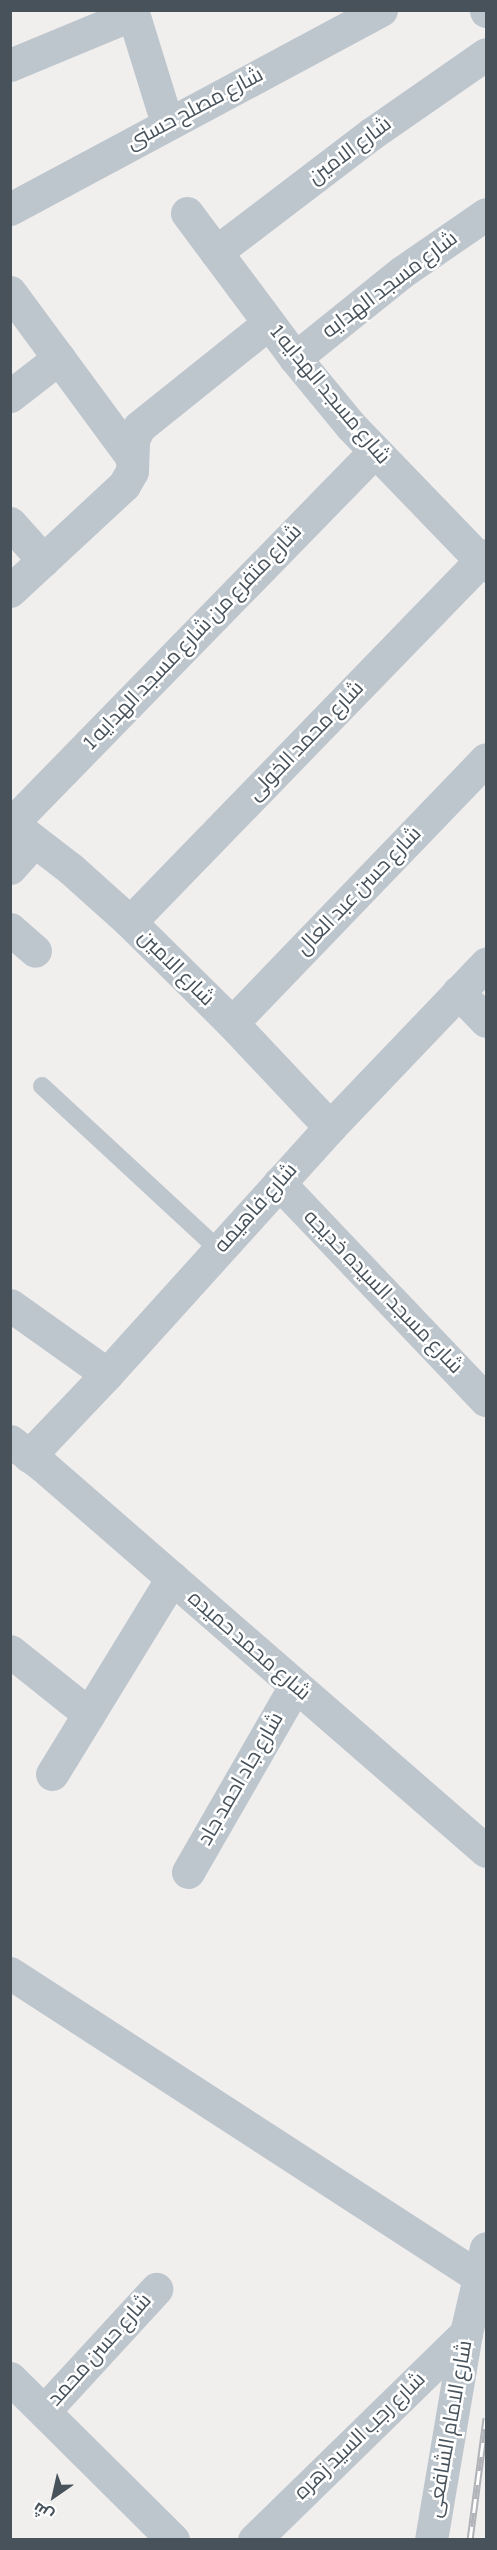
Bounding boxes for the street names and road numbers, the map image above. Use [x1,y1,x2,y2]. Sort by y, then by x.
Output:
street label: شارع مصلح حسنى [122,62,268,156]
street label: شارع الامين [303,112,397,190]
street label: شارع مسجد الهدايه [317,226,463,344]
street label: شارع مسجد الهدايه 1 [265,320,395,470]
street label: شارع متفرع من شارع مسجد الهدايه 1 [79,519,307,755]
street label: شارع محمد الخولى [243,676,369,806]
street label: شارع حسن عبد العال [291,821,427,961]
street label: شارع الامين [133,925,219,1011]
street label: شارع فاهيمه [209,1158,303,1258]
street label: شارع مسجد السيده خديجه [298,1205,468,1379]
street label: شارع محمد حميده [182,1586,316,1706]
street label: شارع جاد احمد جاد [193,1708,289,1850]
street label: شارع حسن محمد [43,2288,157,2412]
street label: شارع الامام الشافعى [422,2338,478,2520]
street label: شارع رجب السيد زهره [289,2367,431,2505]

